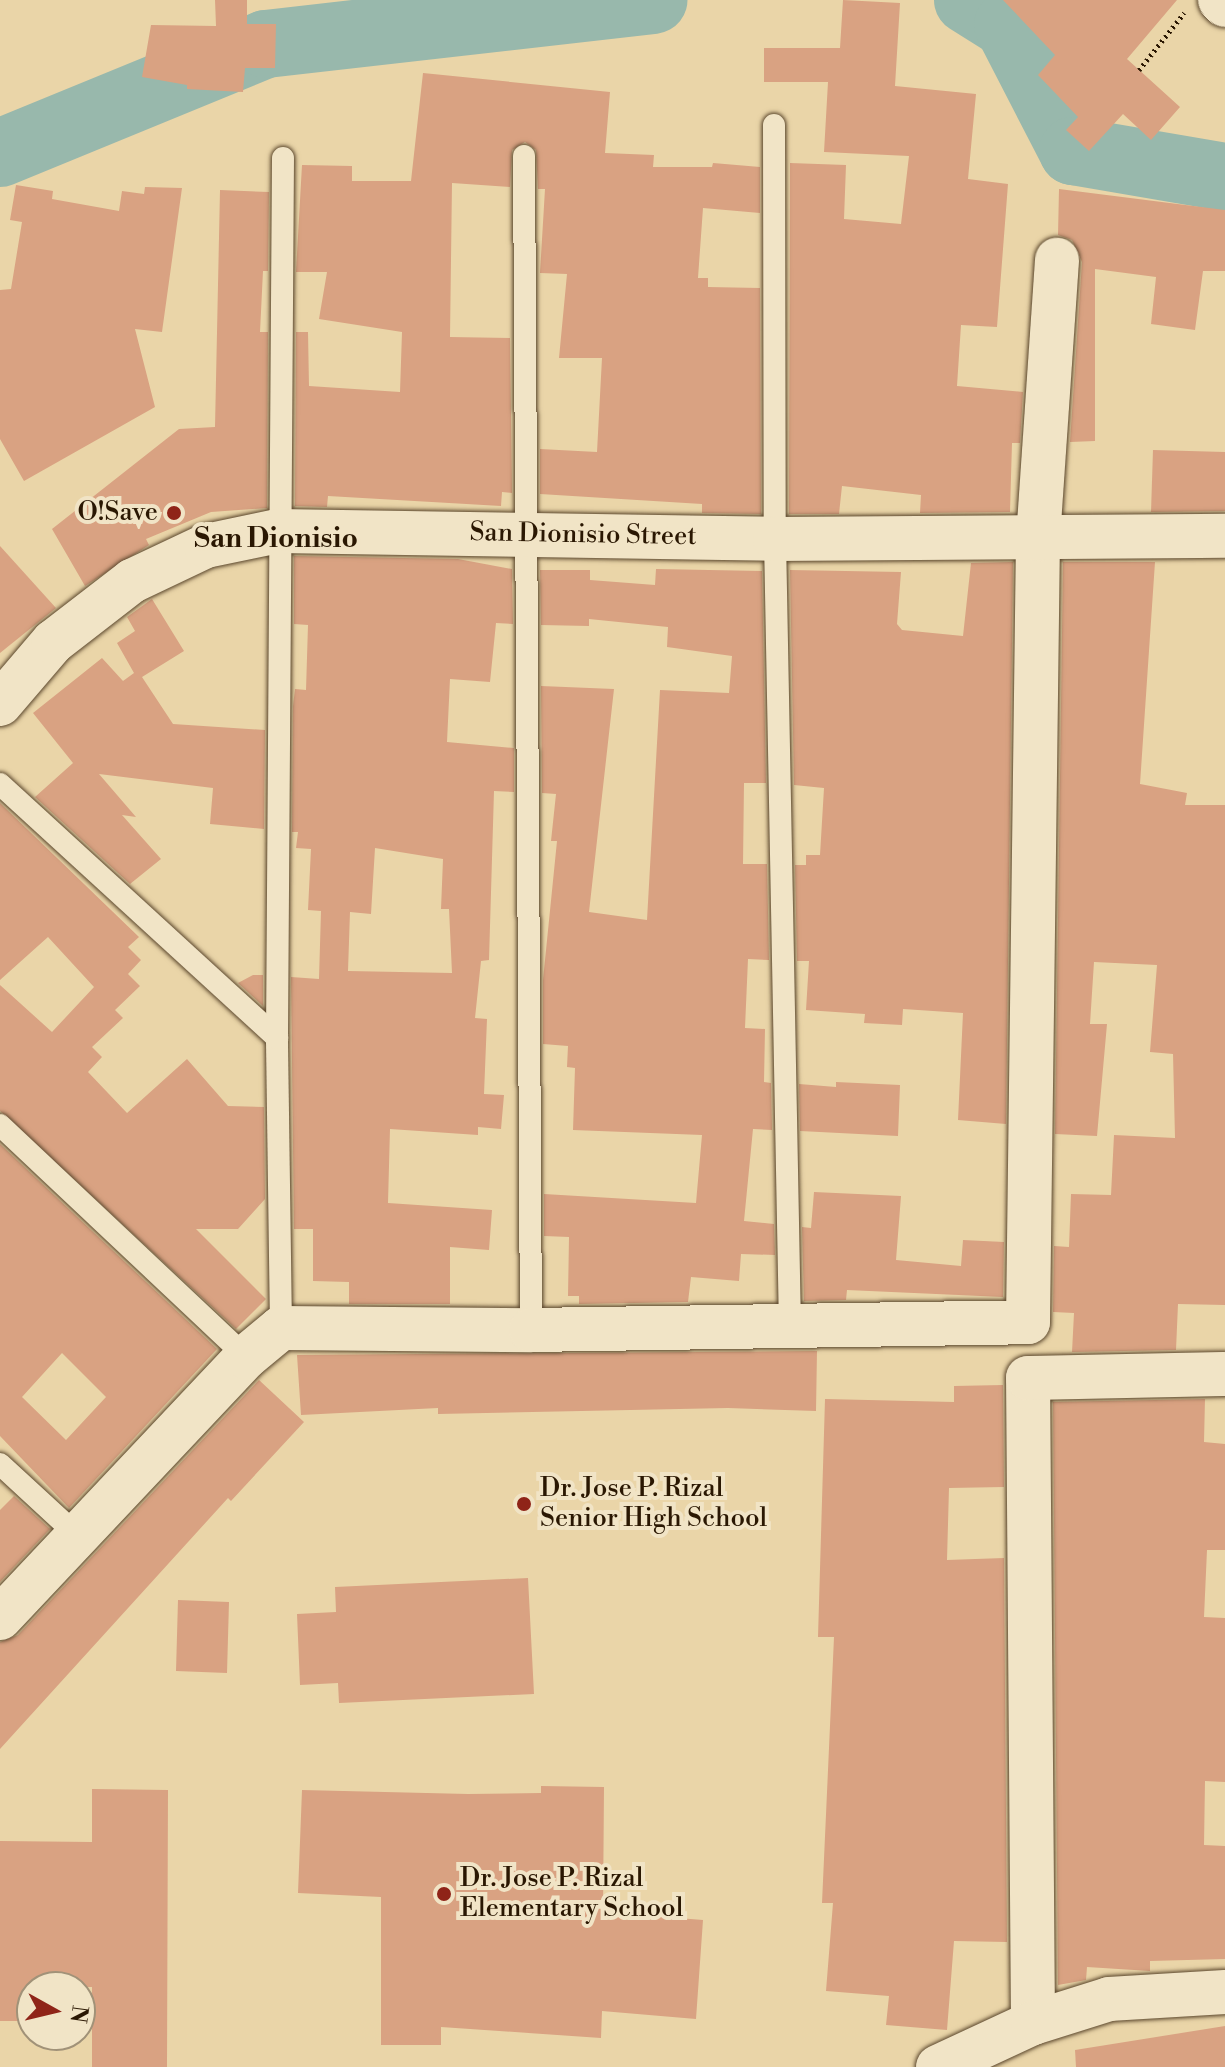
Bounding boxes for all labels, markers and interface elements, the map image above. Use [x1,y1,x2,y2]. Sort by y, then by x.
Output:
place label: O!Save [78,497,158,529]
marker: O!Save [165,504,183,522]
street label: San Dionisio Street [469,517,697,553]
district label: San Dionisio [194,522,358,556]
place label: Dr. Jose P. Rizal Senior High School [540,1473,767,1534]
marker: Dr. Jose P. Rizal Senior High School [515,1495,533,1513]
place label: Dr. Jose P. Rizal Elementary School [460,1863,683,1924]
marker: Dr. Jose P. Rizal Elementary School [435,1885,453,1903]
north arrow [16,1971,96,2051]
text: N [64,2004,93,2025]

